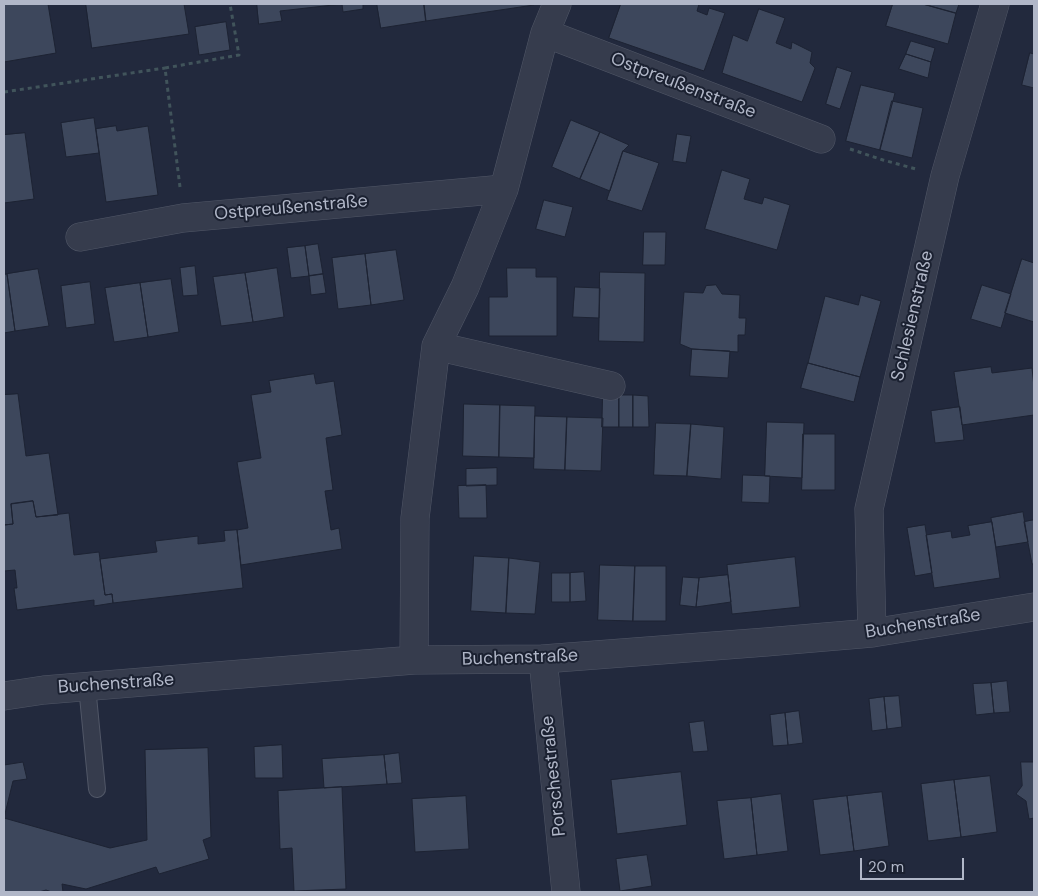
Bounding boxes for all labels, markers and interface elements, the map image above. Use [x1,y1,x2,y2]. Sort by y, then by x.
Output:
street label: Ostpreußenstraße [607,48,759,124]
street label: Ostpreußenstraße [213,191,369,225]
street label: Schlesienstraße [887,249,939,383]
street label: Buchenstraße [864,604,982,644]
street label: Buchenstraße [461,645,579,671]
street label: Buchenstraße [57,669,175,699]
street label: Porschestraße [537,715,571,837]
scale bar [863,848,967,880]
text: 20 m [868,857,904,877]

